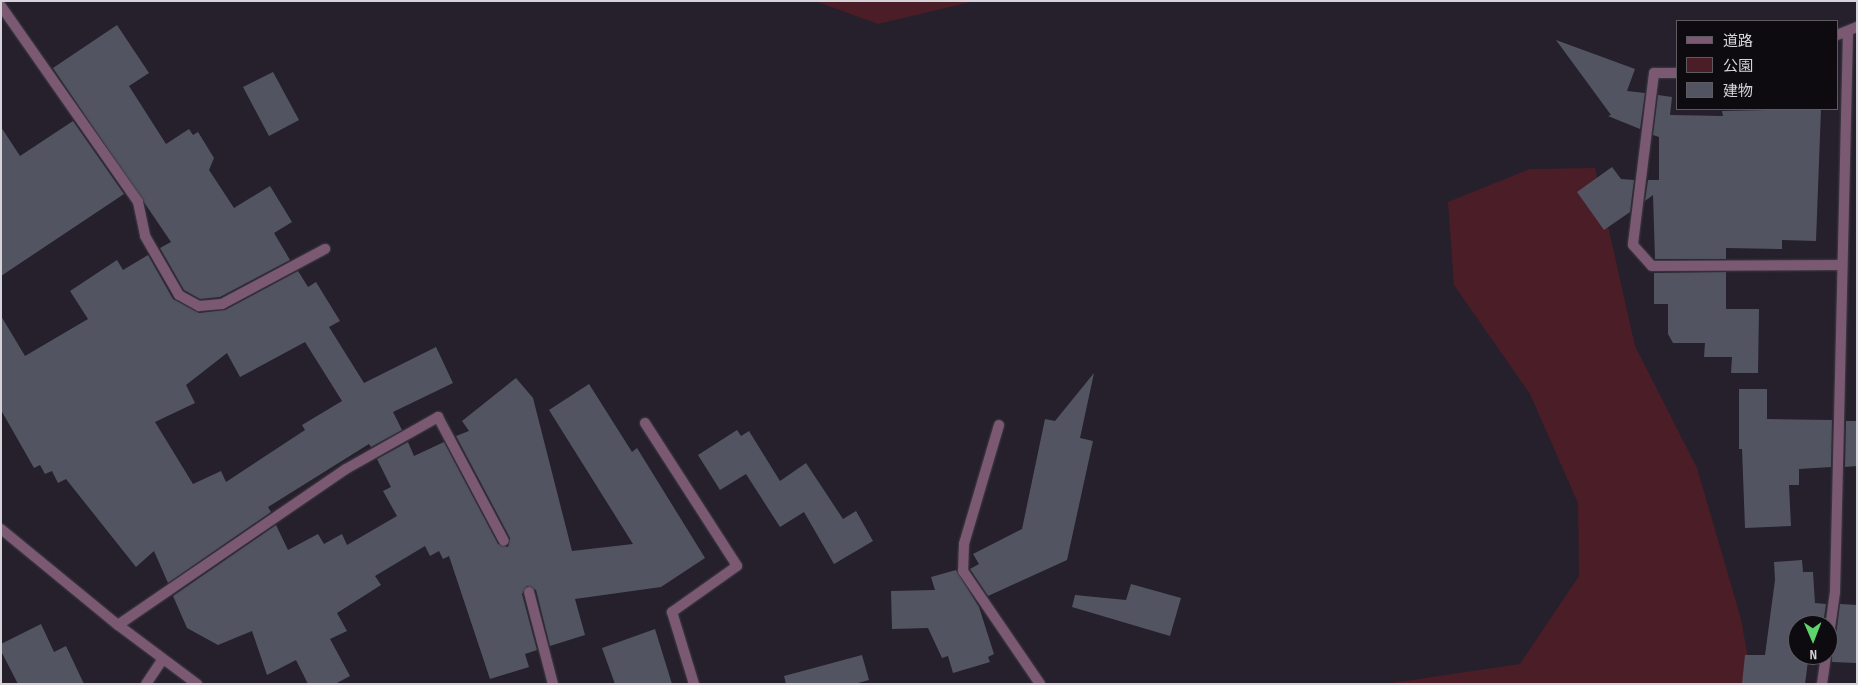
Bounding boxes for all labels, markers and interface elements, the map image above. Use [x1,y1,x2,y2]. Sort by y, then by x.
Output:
legend [1676,20,1838,110]
text: 道路 [1723,32,1753,51]
text: 公園 [1723,57,1753,76]
text: 建物 [1723,82,1753,101]
north arrow [1788,615,1838,665]
text: N [1809,646,1817,663]

